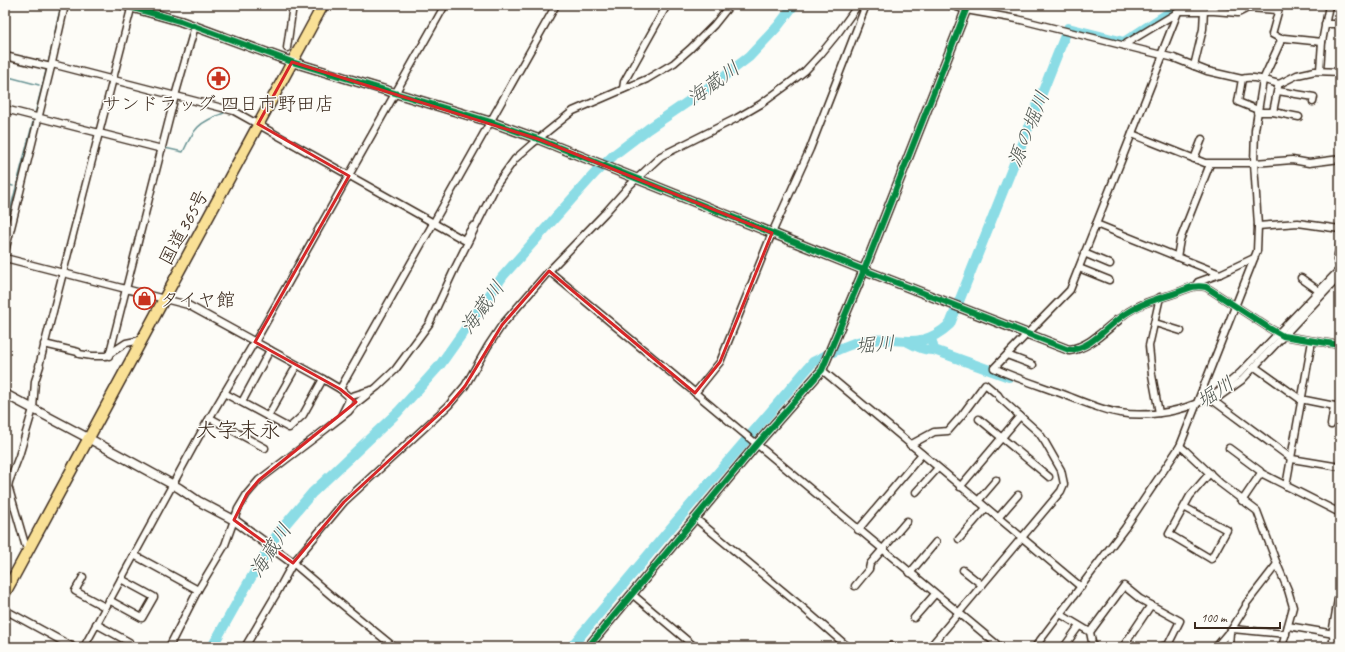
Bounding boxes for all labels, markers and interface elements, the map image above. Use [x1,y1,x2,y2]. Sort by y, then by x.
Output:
water label: 海蔵川 [682,56,745,111]
pharmacy icon: サンドラッグ 四日市野田店 [205,65,231,91]
water label: 源の堀川 [1002,87,1055,171]
place label: サンドラッグ 四日市野田店 [102,92,334,116]
street label: 国道365号 [154,185,214,270]
water label: 海蔵川 [455,276,510,339]
shop icon: タイヤ館 [131,286,157,312]
place label: タイヤ館 [160,288,235,312]
water label: 堀川 [854,331,896,358]
water label: 堀川 [1192,371,1239,414]
district label: 大字末永 [196,417,280,443]
water label: 海蔵川 [244,518,297,582]
scale bar [1195,604,1280,630]
text: 100 m [1201,610,1228,626]

